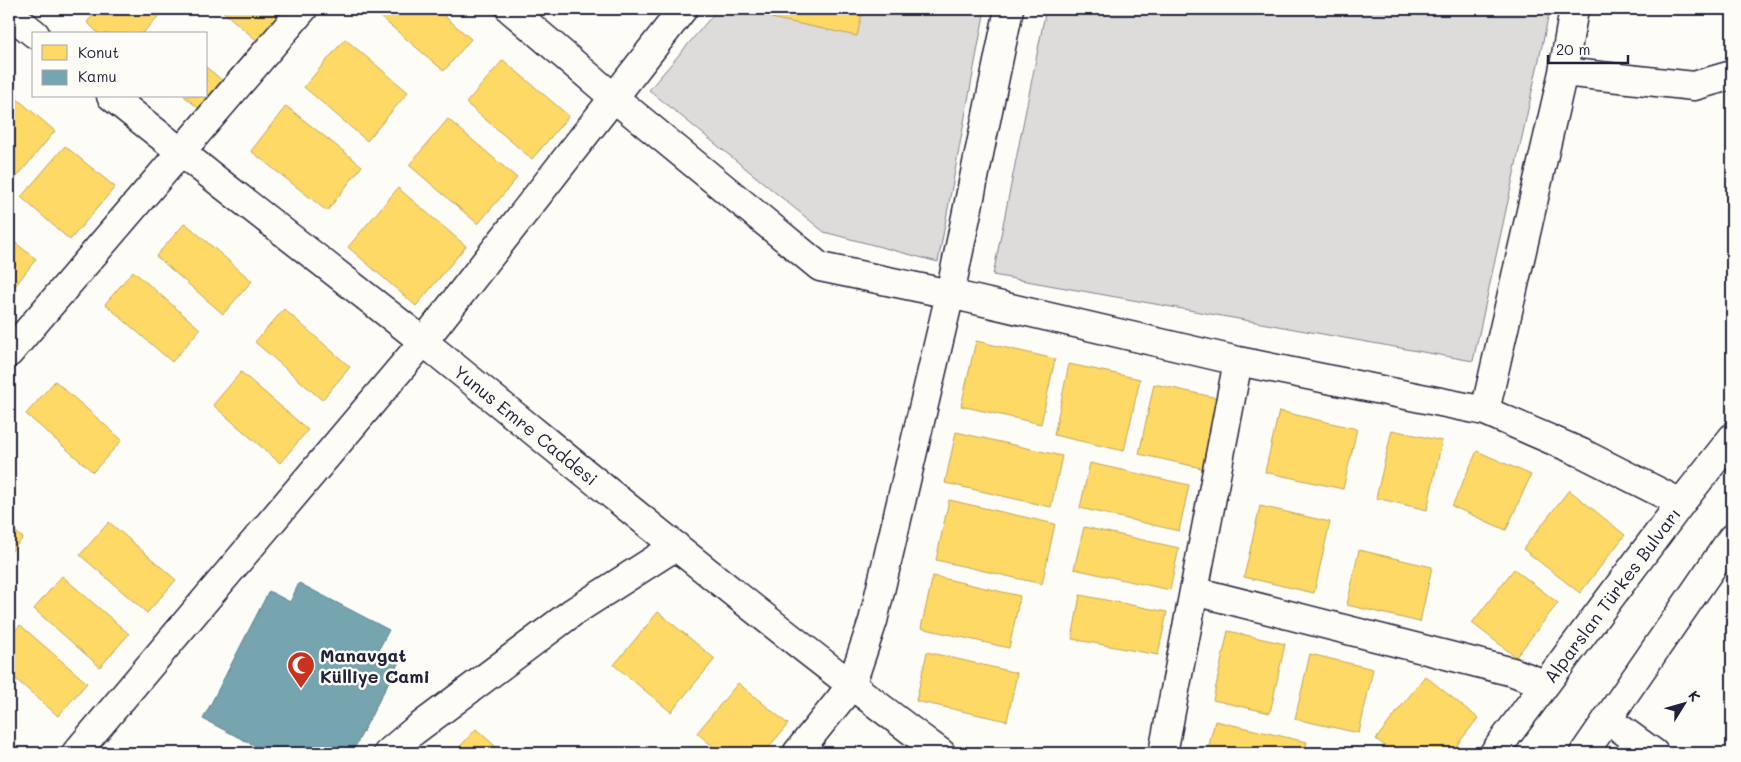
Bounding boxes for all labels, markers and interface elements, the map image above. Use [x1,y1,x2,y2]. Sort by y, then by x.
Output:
legend [32,32,208,98]
scale bar [1548,32,1628,64]
text: 20 m [1556,39,1590,59]
text: Konut [78,42,119,62]
text: Kamu [78,66,117,86]
street label: Yunus Emre Caddesi [449,359,603,491]
street label: Alparslan Türkes Bulvarı [1538,502,1686,688]
place label: Manavgat Külliye Cami [320,643,430,688]
mosque icon: Manavgat Külliye Cami [286,650,316,689]
north arrow [1658,680,1708,730]
text: K [1684,686,1705,705]

